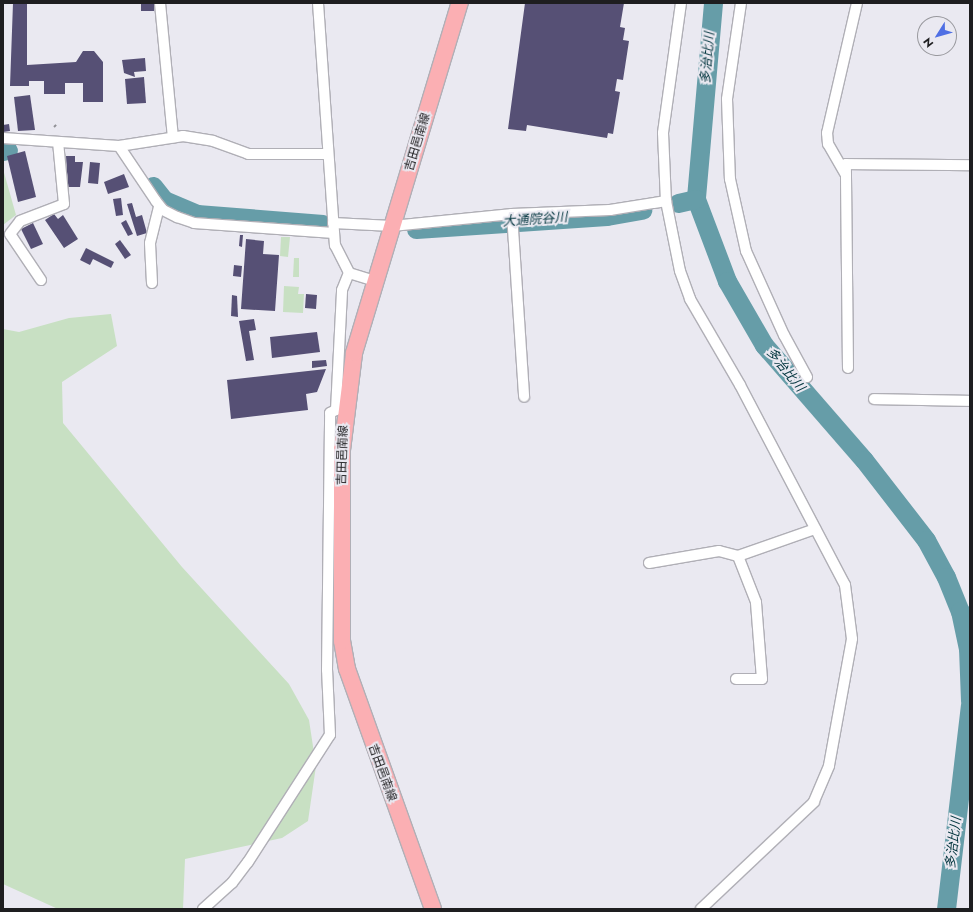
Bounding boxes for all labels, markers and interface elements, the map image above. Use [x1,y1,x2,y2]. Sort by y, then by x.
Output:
north arrow [917,16,957,56]
water label: 多治比川 [698,31,718,85]
text: N [919,34,937,51]
street label: 吉田邑南線 [402,111,434,173]
water label: 大通院谷川 [502,210,568,230]
water label: 多治比川 [763,345,807,395]
street label: 吉田邑南線 [335,425,351,485]
street label: 吉田邑南線 [365,742,399,804]
water label: 多治比川 [943,816,965,870]

